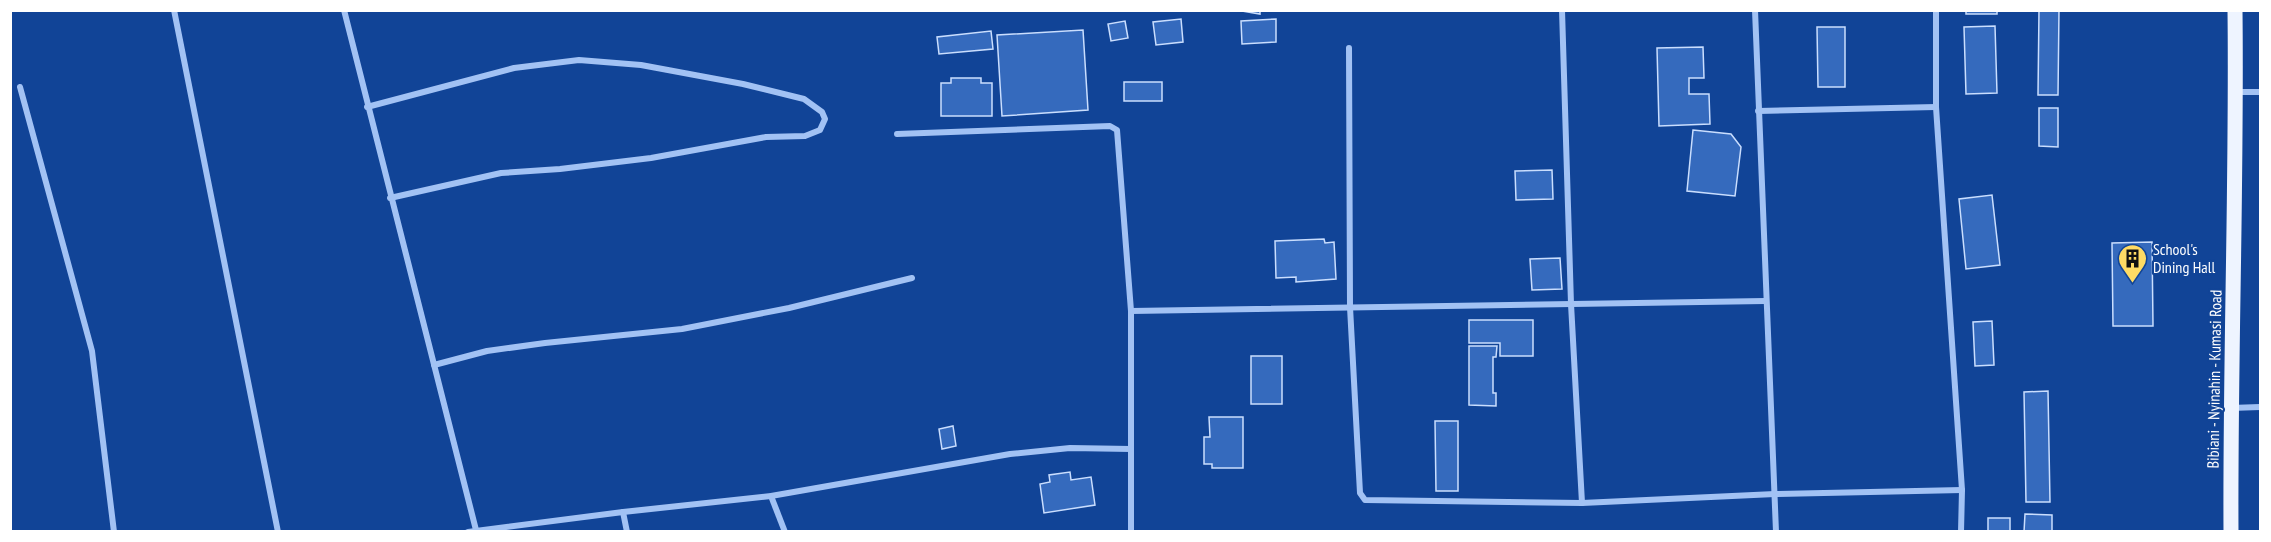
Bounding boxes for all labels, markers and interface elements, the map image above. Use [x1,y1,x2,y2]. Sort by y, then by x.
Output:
place label: School's Dining Hall [2153,239,2215,277]
building icon: School's Dining Hall [2116,242,2148,284]
street label: Bibiani - Nyinahin - Kumasi Road [2202,289,2226,469]

